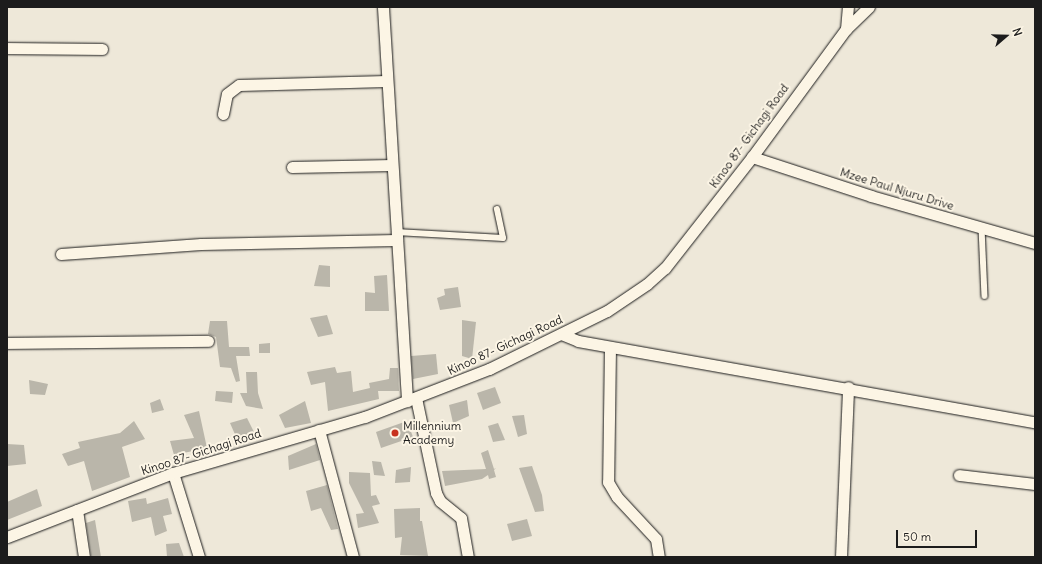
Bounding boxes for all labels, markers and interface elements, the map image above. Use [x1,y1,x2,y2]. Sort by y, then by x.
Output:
north arrow [986,16,1026,56]
text: N [1009,26,1025,38]
street label: Kinoo 87- Gichagi Road [706,81,792,191]
street label: Mzee Paul Njuru Drive [838,165,956,213]
street label: Kinoo 87- Gichagi Road [445,312,565,378]
place label: Millennium Academy [403,419,461,447]
street label: Kinoo 87- Gichagi Road [139,426,263,478]
marker: Millennium Academy [390,428,400,438]
scale bar [898,522,979,548]
text: 50 m [903,529,931,544]

